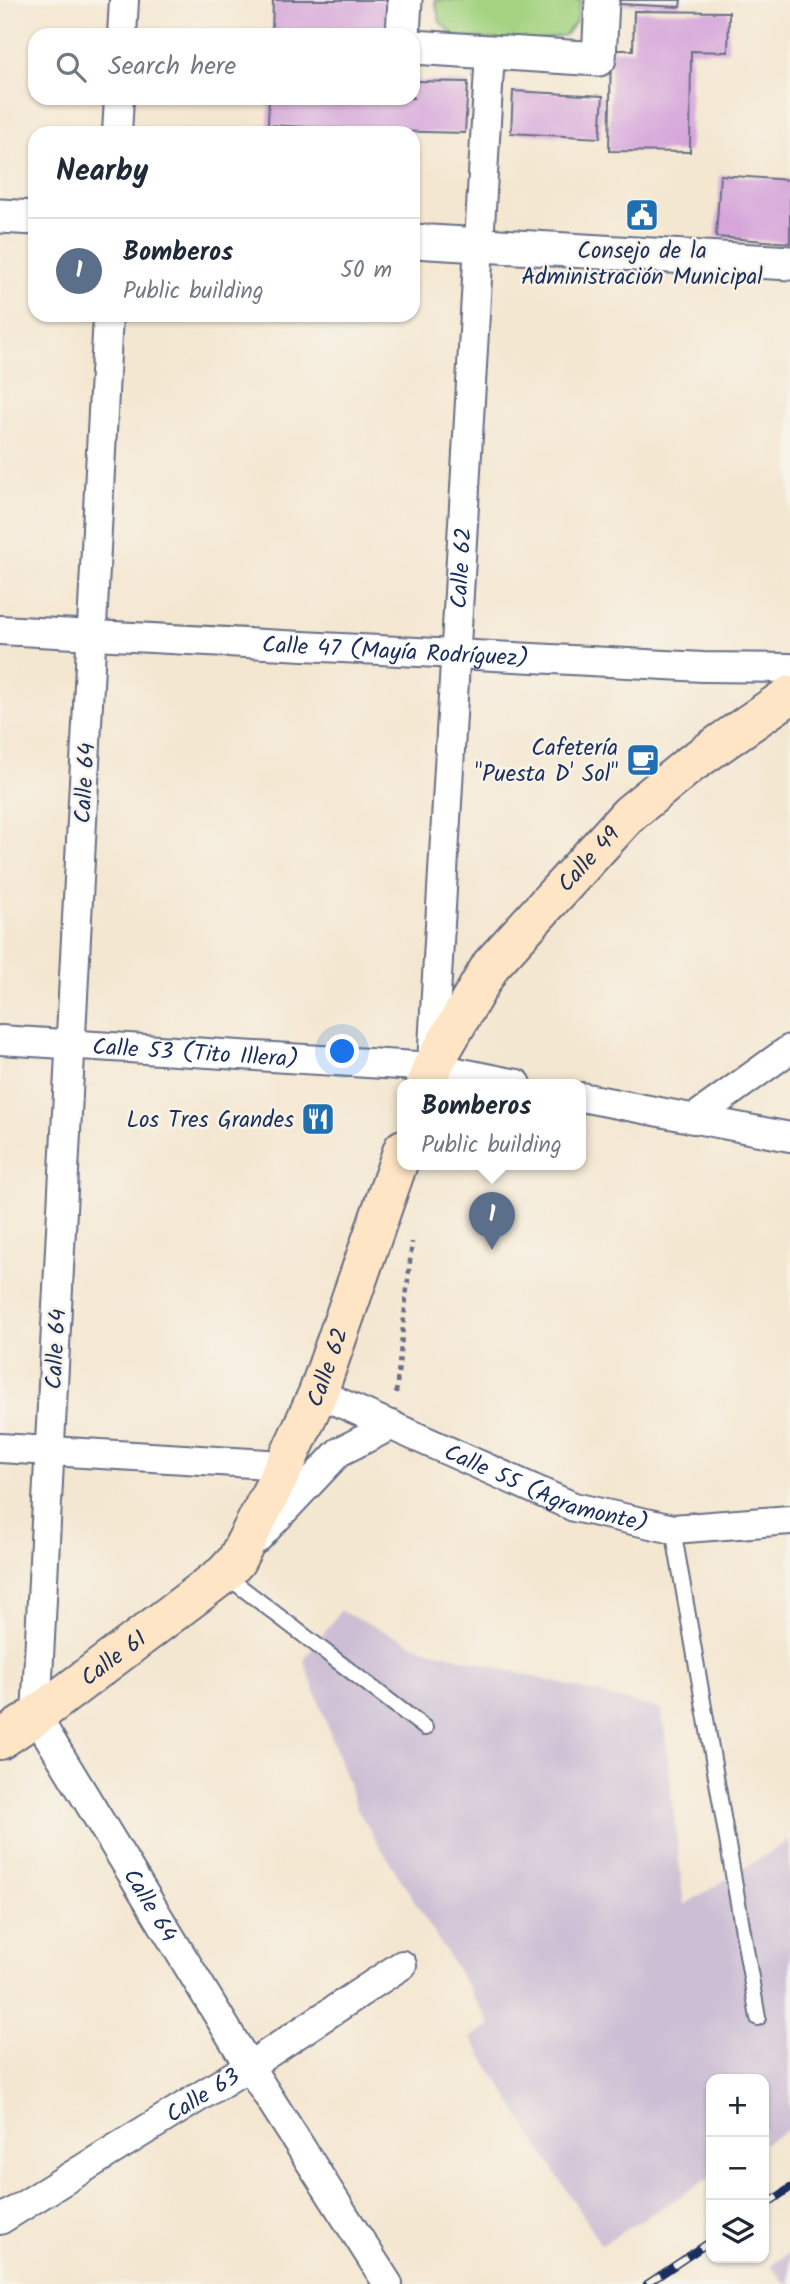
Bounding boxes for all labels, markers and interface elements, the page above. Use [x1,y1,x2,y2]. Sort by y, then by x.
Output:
search box [28,28,420,105]
text: Search here [108,46,236,88]
icon: search [52,48,90,86]
text: Nearby [56,148,148,196]
public building icon: Consejo de la Administración Municipal [623,196,661,234]
text: Bomberos [123,232,233,274]
place label: Consejo de la Administración Municipal [521,234,763,296]
text: 1 [76,253,82,289]
text: 50 m [341,253,392,289]
text: Public building [123,274,264,310]
street label: Calle 62 [442,526,483,610]
street label: Calle 47 (Mayía Rodríguez) [261,628,530,678]
place label: Cafetería "Puesta D' Sol" [475,731,618,793]
cafe icon: Cafetería "Puesta D' Sol" [624,741,662,779]
street label: Calle 64 [66,742,106,824]
street label: Calle 49 [550,819,630,901]
street label: Calle 53 (Tito Illera) [91,1030,300,1079]
your location [325,1034,359,1068]
popup [397,1079,586,1170]
text: Bomberos [421,1086,531,1128]
restaurant icon: Los Tres Grandes [299,1100,337,1138]
place label: Los Tres Grandes [126,1103,294,1139]
text: Public building [421,1128,562,1164]
pin: 1 [469,1192,515,1250]
street label: Calle 64 [37,1308,77,1390]
street label: Calle 62 [298,1323,359,1413]
street label: Calle 55 (Agramonte) [438,1435,651,1543]
street label: Calle 61 [73,1622,155,1696]
street label: Calle 64 [113,1862,186,1950]
street label: Calle 63 [159,2060,248,2133]
map controls [706,2074,769,2263]
button: + [706,2074,769,2137]
button: − [706,2137,769,2200]
button: layers [706,2200,769,2263]

